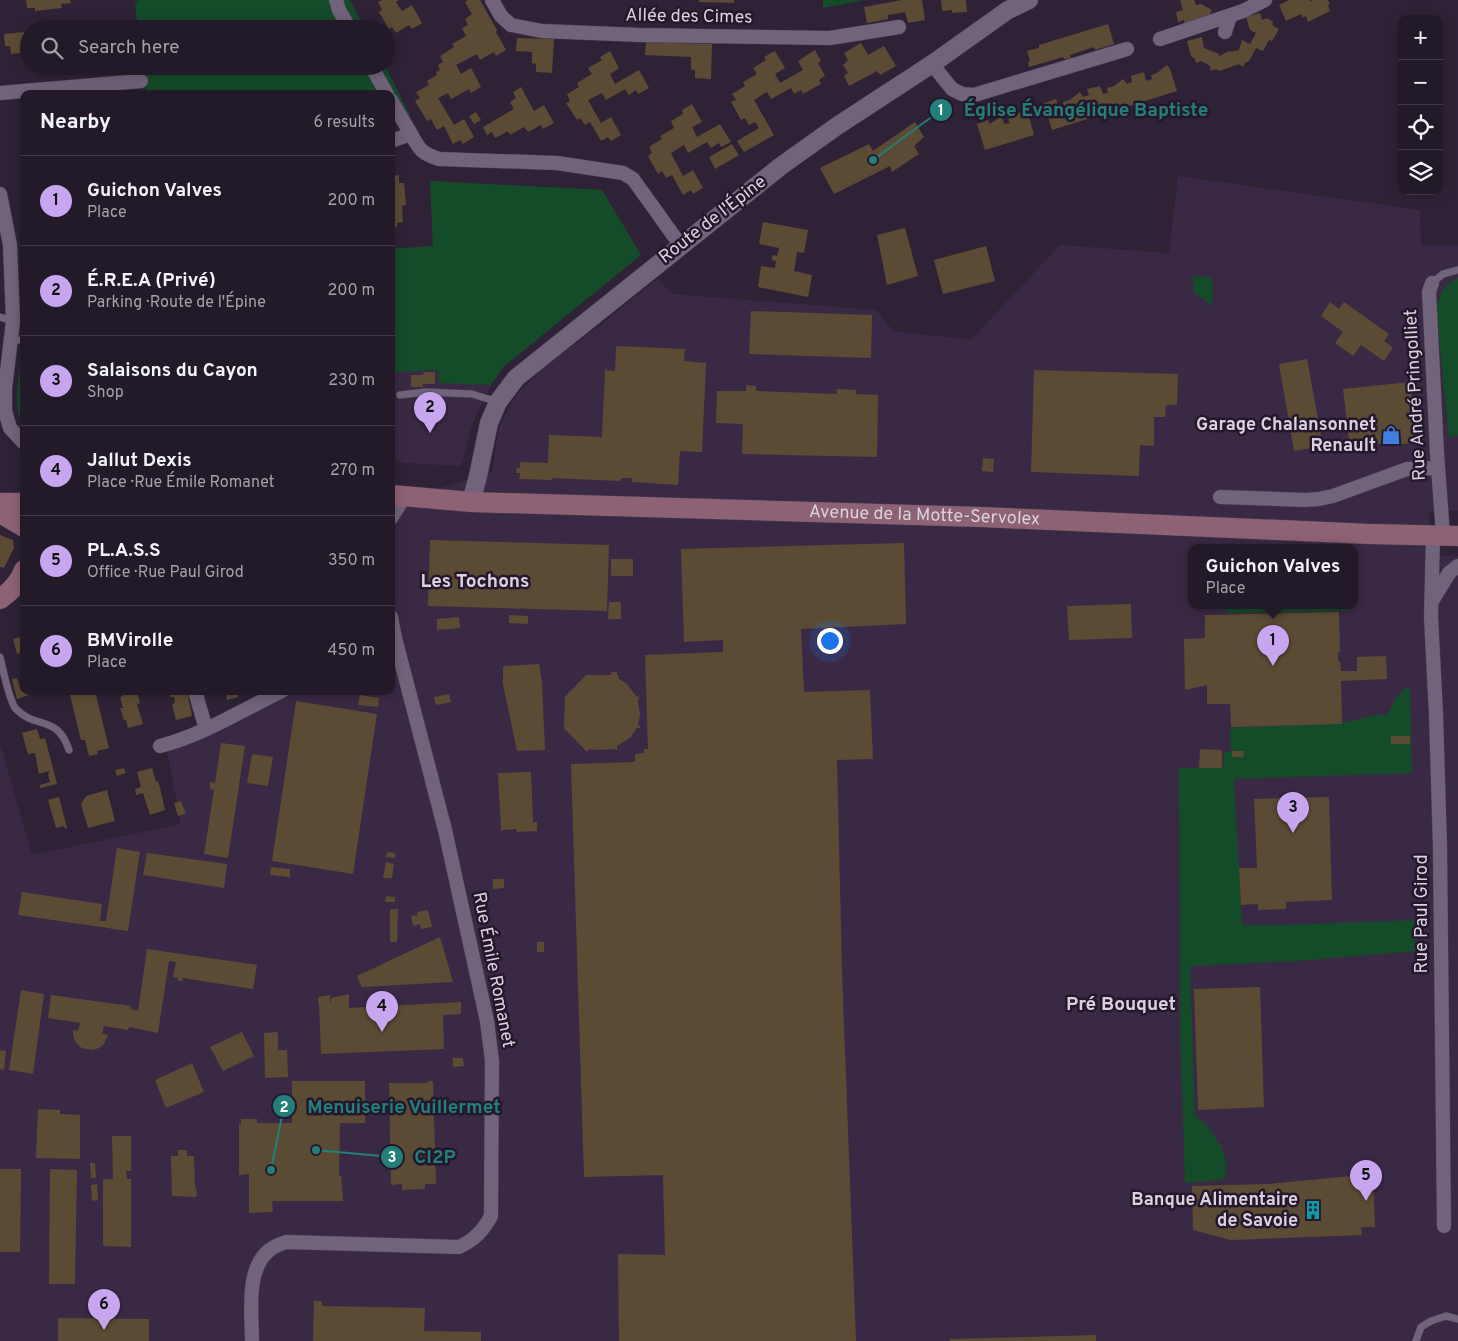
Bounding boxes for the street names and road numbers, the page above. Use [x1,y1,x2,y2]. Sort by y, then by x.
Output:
street label: Allée des Cimes [625,4,753,30]
street label: Route de l'Épine [653,169,771,269]
street label: Rue André Pringolliet [1400,309,1432,481]
street label: Avenue de la Motte-Servolex [809,500,1041,531]
street label: Rue Paul Girod [1411,854,1434,974]
street label: Rue Émile Romanet [467,890,521,1050]

